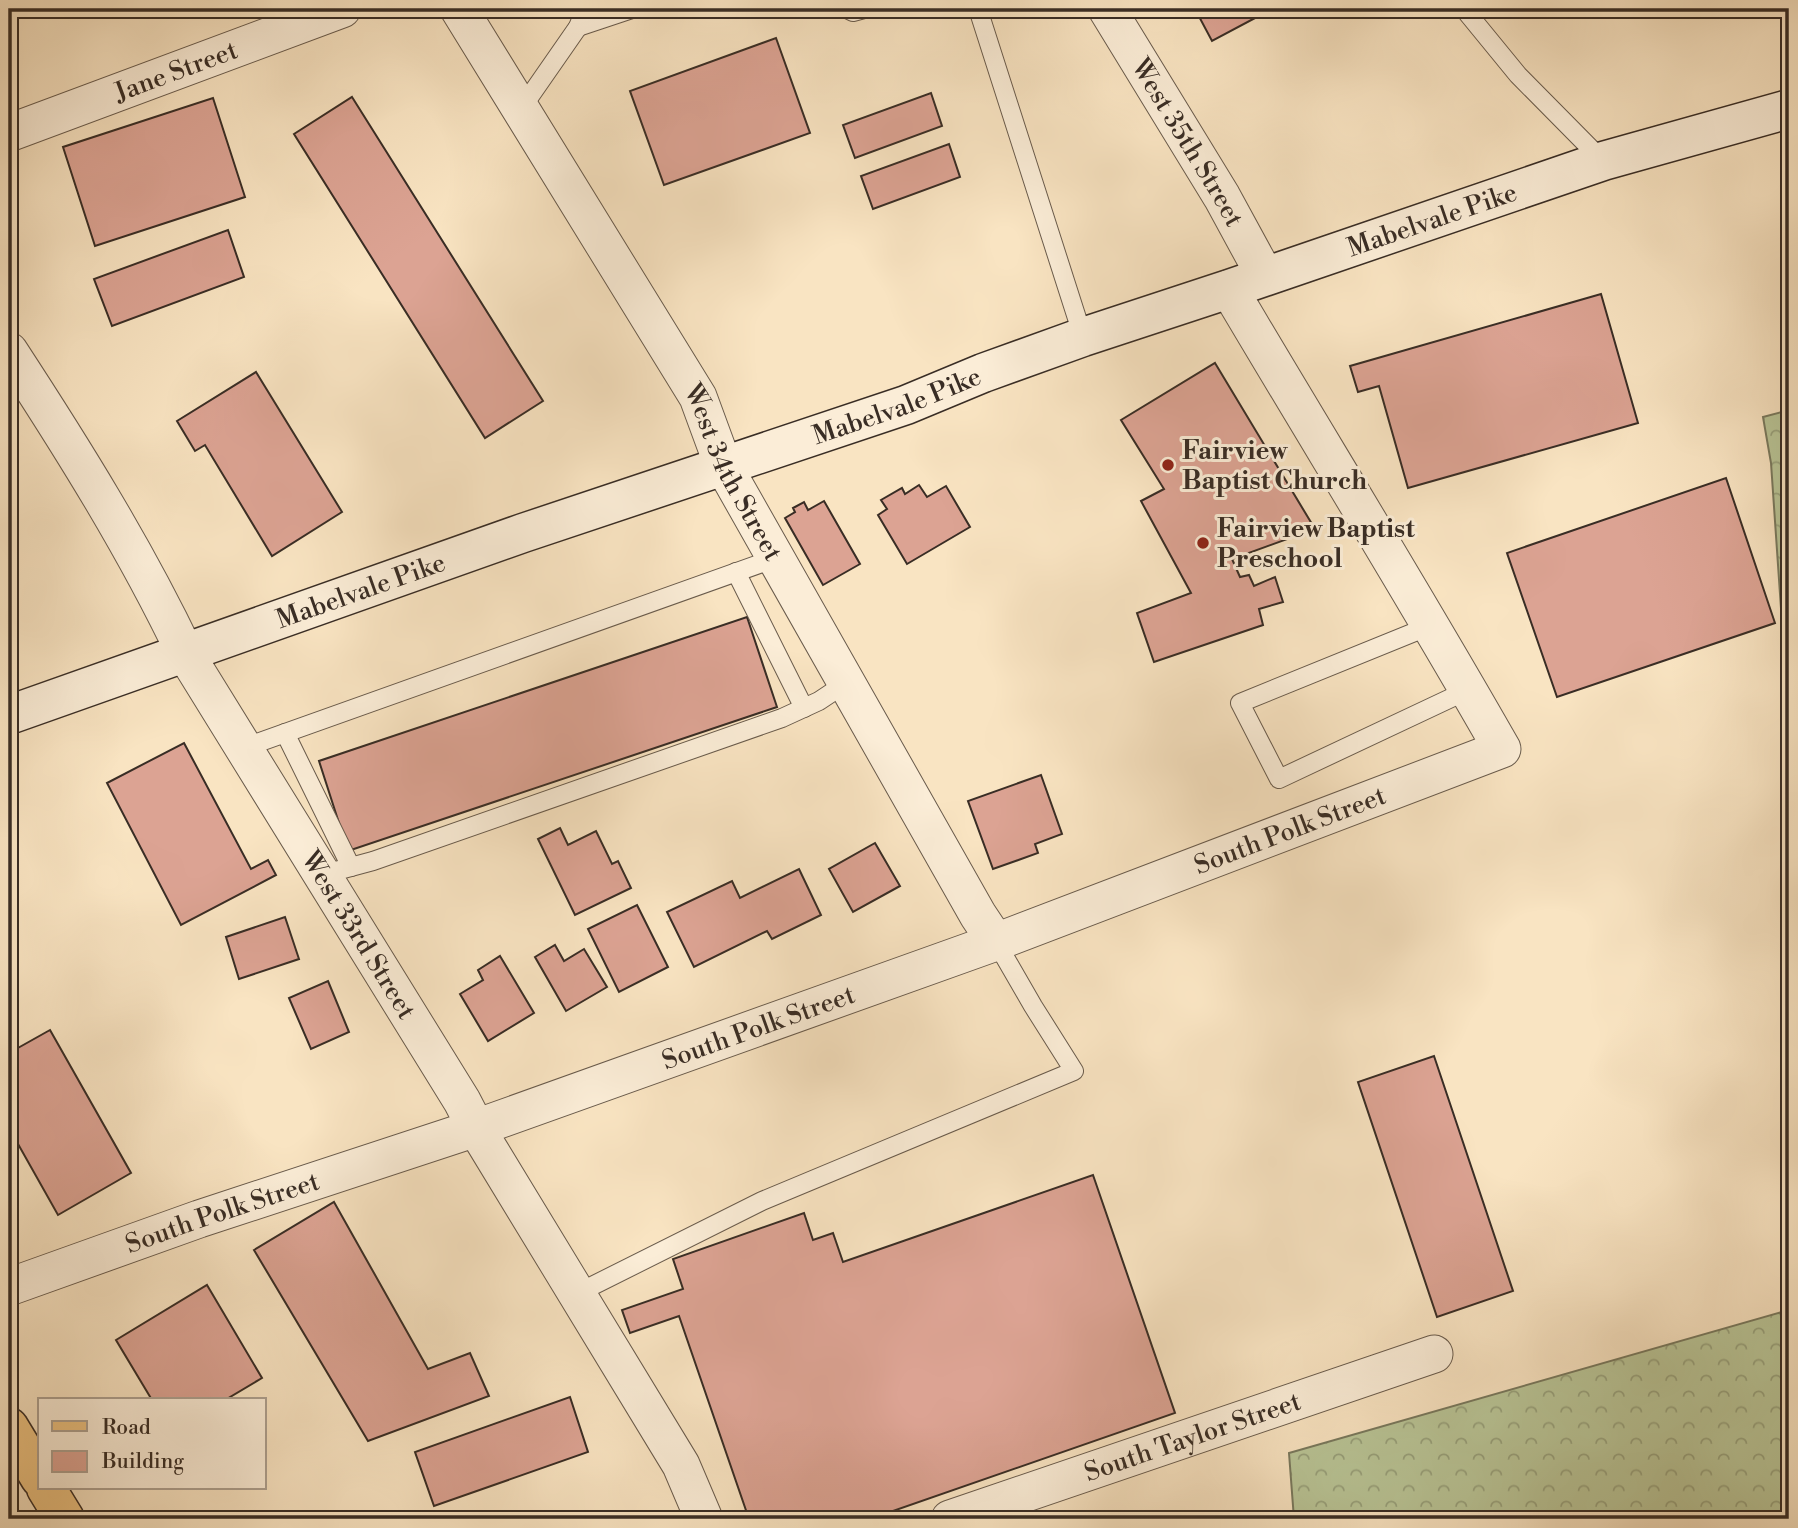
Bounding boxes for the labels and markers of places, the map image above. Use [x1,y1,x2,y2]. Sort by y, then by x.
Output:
place label: Fairview Baptist Church [1182,435,1367,497]
marker: Fairview Baptist Church [1160,457,1176,473]
place label: Fairview Baptist Preschool [1217,513,1416,575]
marker: Fairview Baptist Preschool [1195,535,1211,551]

